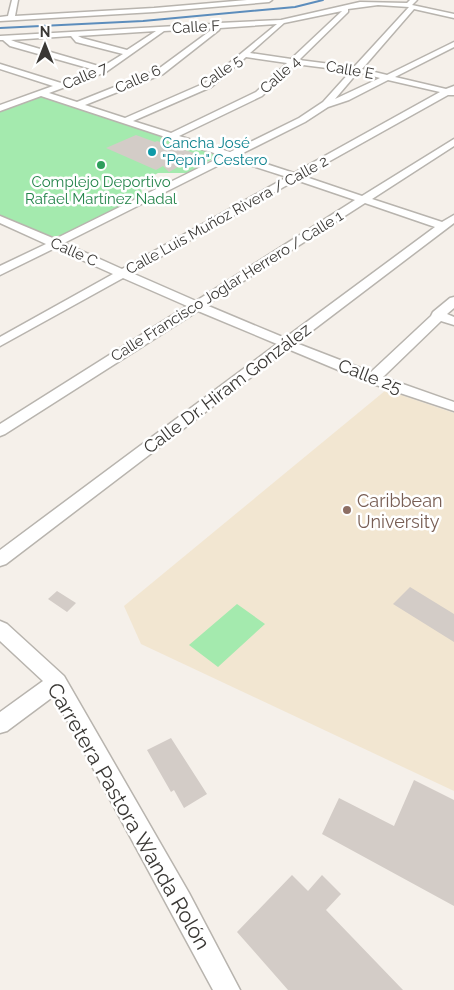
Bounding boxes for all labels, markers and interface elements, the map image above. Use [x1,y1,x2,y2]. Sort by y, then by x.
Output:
street label: Calle F [172,17,221,37]
north arrow [20,20,70,70]
text: N [40,24,50,40]
street label: Calle 5 [196,51,246,93]
street label: Calle 4 [256,52,304,98]
street label: Calle E [325,57,375,83]
street label: Calle 7 [60,58,110,94]
street label: Calle 6 [112,61,164,97]
place label: Cancha José "Pepín" Cestero [162,134,267,169]
marker: Cancha José "Pepín" Cestero [146,146,158,158]
street label: Calle Luis Muñoz Rivera / Calle 2 [123,152,332,278]
marker: Complejo Deportivo Rafael Martínez Nadal [95,159,107,171]
place label: Complejo Deportivo Rafael Martínez Nadal [25,173,178,208]
street label: Calle Francisco Joglar Herrero / Calle 1 [108,206,347,365]
street label: Calle C [48,234,100,270]
street label: Calle Dr. Hiram González [139,318,315,458]
street label: Calle 25 [335,354,405,398]
place label: Caribbean University [357,490,442,532]
marker: Caribbean University [341,504,353,516]
street label: Carretera Pastora Wanda Rolón [42,678,216,954]

